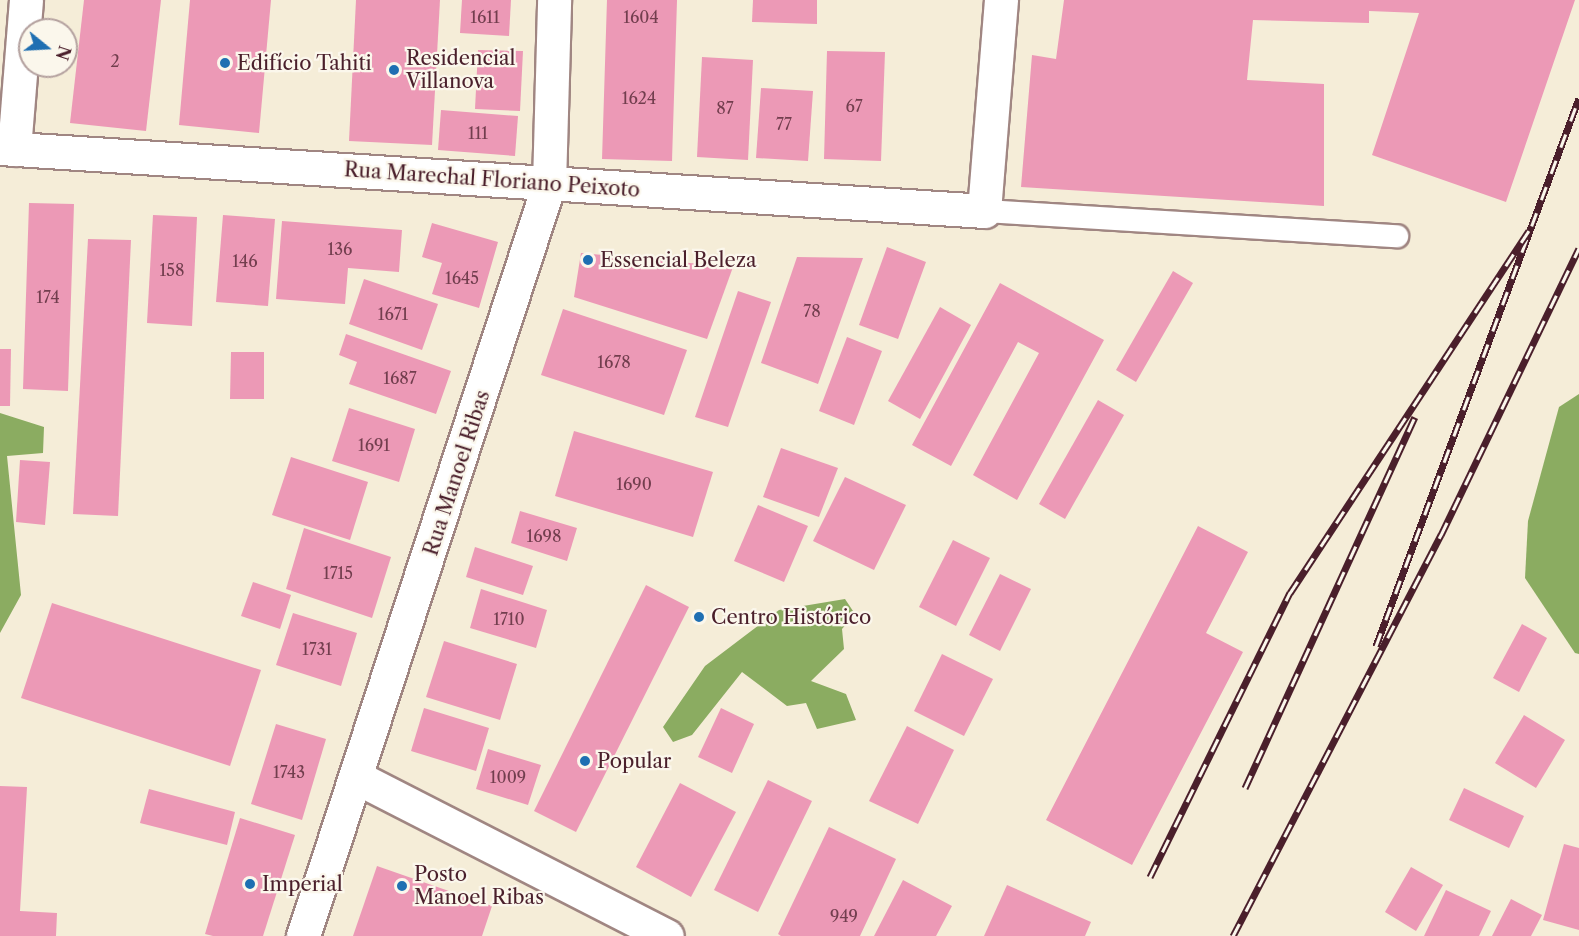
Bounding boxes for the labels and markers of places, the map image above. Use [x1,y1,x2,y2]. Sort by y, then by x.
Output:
place label: Residencial Villanova [406,46,516,93]
place label: Edifício Tahiti [237,51,372,75]
marker: Edifício Tahiti [218,56,232,70]
marker: Residencial Villanova [387,63,401,77]
place label: Essencial Beleza [600,248,757,272]
marker: Essencial Beleza [581,253,595,267]
place label: Centro Histórico [711,605,871,629]
marker: Centro Histórico [692,610,706,624]
place label: Popular [597,749,672,773]
marker: Popular [578,754,592,768]
place label: Posto Manoel Ribas [414,862,544,909]
place label: Imperial [262,872,343,896]
marker: Imperial [243,877,257,891]
marker: Posto Manoel Ribas [395,879,409,893]

